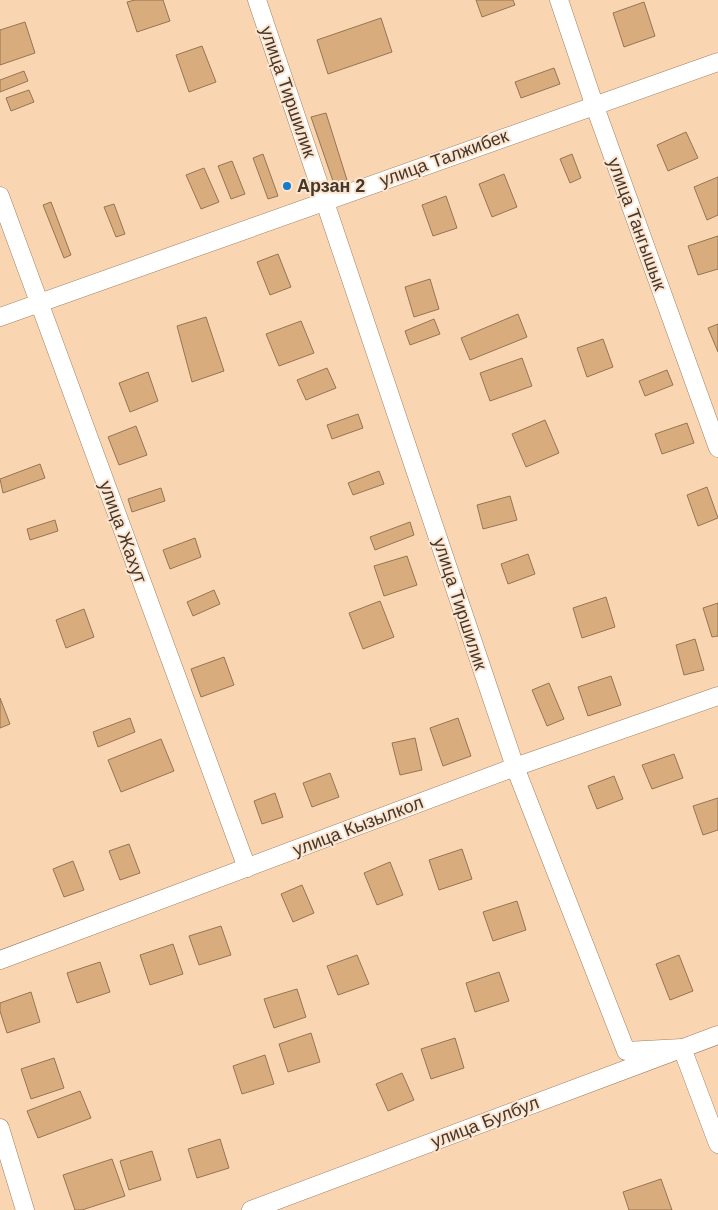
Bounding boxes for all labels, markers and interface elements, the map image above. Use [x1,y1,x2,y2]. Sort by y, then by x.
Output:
street label: улица Тиршилик [256,24,320,160]
street label: улица Талжибек [377,125,511,191]
street label: улица Тангышык [604,155,670,293]
place label: Арзан 2 [297,176,365,196]
marker: Арзан 2 [281,180,293,192]
street label: улица Жахут [95,478,151,586]
street label: улица Тиршилик [429,535,491,673]
street label: улица Кызылкол [290,792,426,860]
street label: улица Булбул [428,1092,542,1152]

